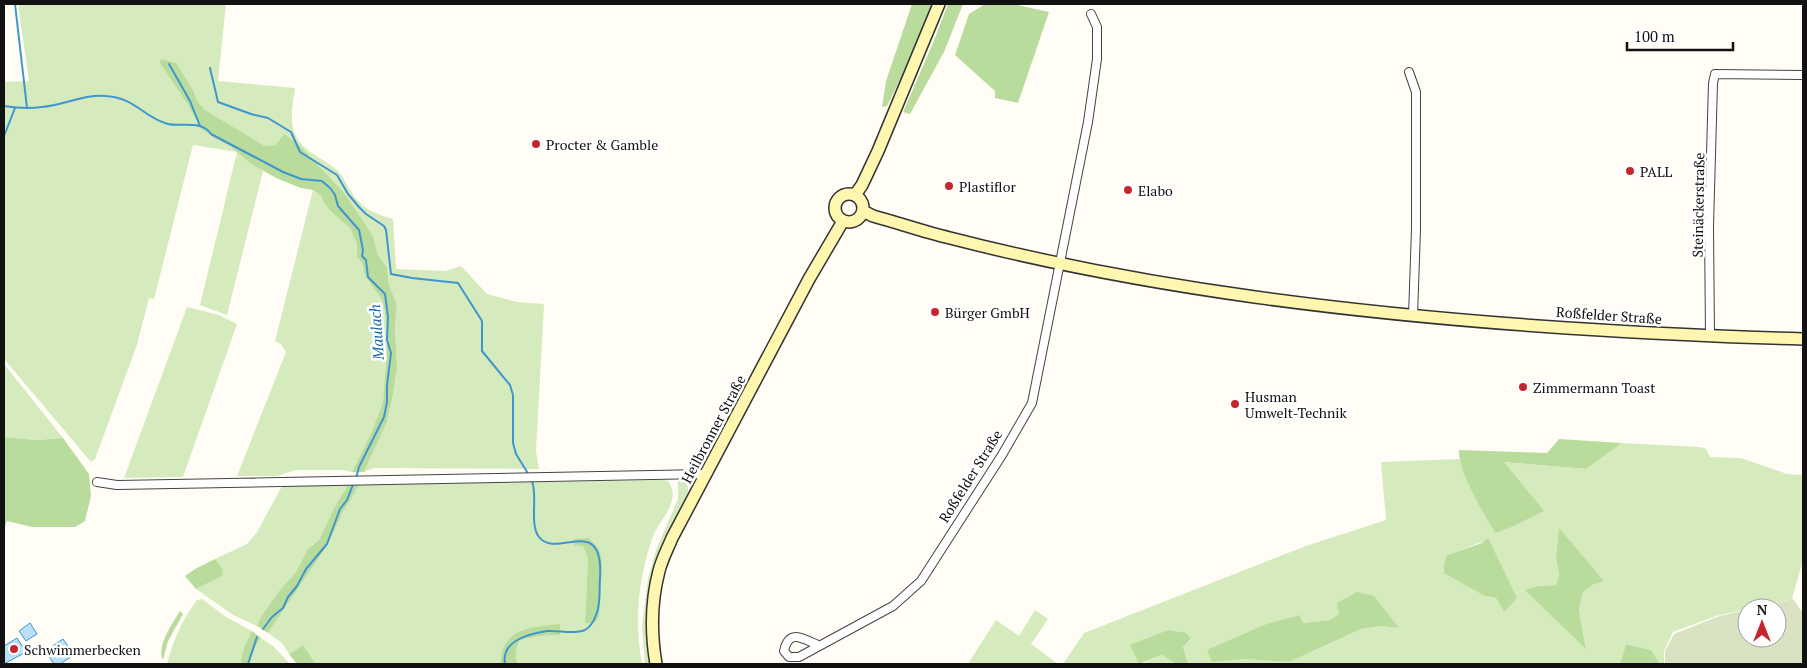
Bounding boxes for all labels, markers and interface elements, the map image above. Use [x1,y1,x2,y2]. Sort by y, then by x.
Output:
scale bar [1627,20,1733,52]
text: 100 m [1634,26,1675,46]
place label: Procter & Gamble [546,135,658,154]
marker: Procter & Gamble [530,138,542,150]
street label: Steinäckerstraße [1688,152,1708,258]
place label: PALL [1640,162,1673,181]
marker: PALL [1624,165,1636,177]
place label: Plastiflor [959,177,1016,196]
marker: Plastiflor [943,180,955,192]
place label: Elabo [1138,181,1173,200]
marker: Elabo [1122,184,1134,196]
street label: Roßfelder Straße [1556,302,1662,328]
water label: Maulach [364,303,388,362]
place label: Bürger GmbH [945,303,1030,322]
marker: Bürger GmbH [929,306,941,318]
street label: Heilbronner Straße [676,372,750,486]
place label: Zimmermann Toast [1533,378,1656,397]
marker: Zimmermann Toast [1517,381,1529,393]
place label: Husman Umwelt-Technik [1245,387,1348,422]
marker: Husman Umwelt-Technik [1229,398,1241,410]
street label: Roßfelder Straße [934,426,1006,526]
north arrow [1737,598,1787,648]
text: N [1757,600,1768,619]
place label: Schwimmerbecken [24,640,142,659]
marker: Schwimmerbecken [8,643,20,655]

